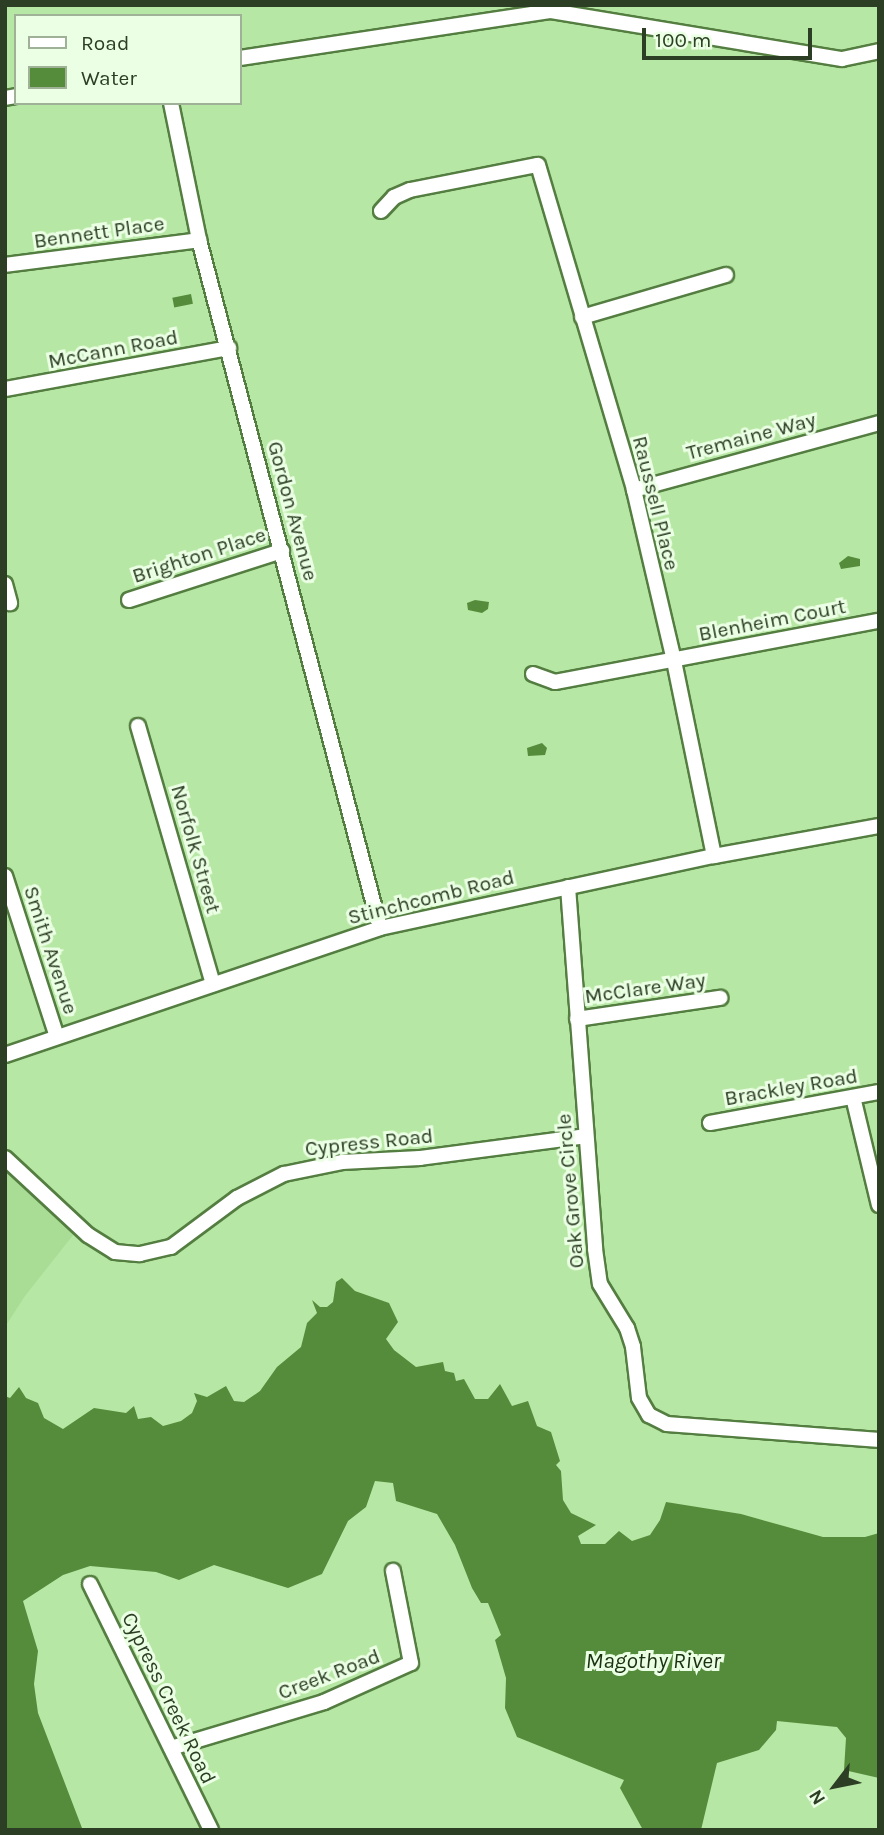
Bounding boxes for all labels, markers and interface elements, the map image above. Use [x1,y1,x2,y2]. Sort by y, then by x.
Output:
legend [14,14,242,105]
scale bar [646,14,816,58]
text: 100 m [655,28,712,52]
text: Road [81,31,129,55]
text: Water [81,66,137,90]
street label: Bennett Place [32,210,166,254]
street label: McCann Road [46,324,180,374]
street label: Tremaine Way [684,407,818,465]
street label: Raussell Place [627,433,685,573]
street label: Gordon Avenue [262,439,324,583]
street label: Brighton Place [129,522,269,588]
street label: Blenheim Court [696,593,848,647]
street label: Norfolk Street [166,782,226,916]
street label: Stinchcomb Road [345,864,517,930]
street label: Smith Avenue [18,883,84,1017]
street label: McClare Way [583,967,707,1009]
street label: Brackley Road [723,1063,859,1111]
street label: Oak Grove Circle [551,1113,589,1269]
street label: Cypress Road [304,1123,434,1161]
street label: Cypress Creek Road [117,1608,221,1788]
street label: Creek Road [274,1643,384,1705]
water label: Magothy River [585,1647,721,1675]
north arrow [800,1751,870,1821]
text: N [804,1786,830,1809]

